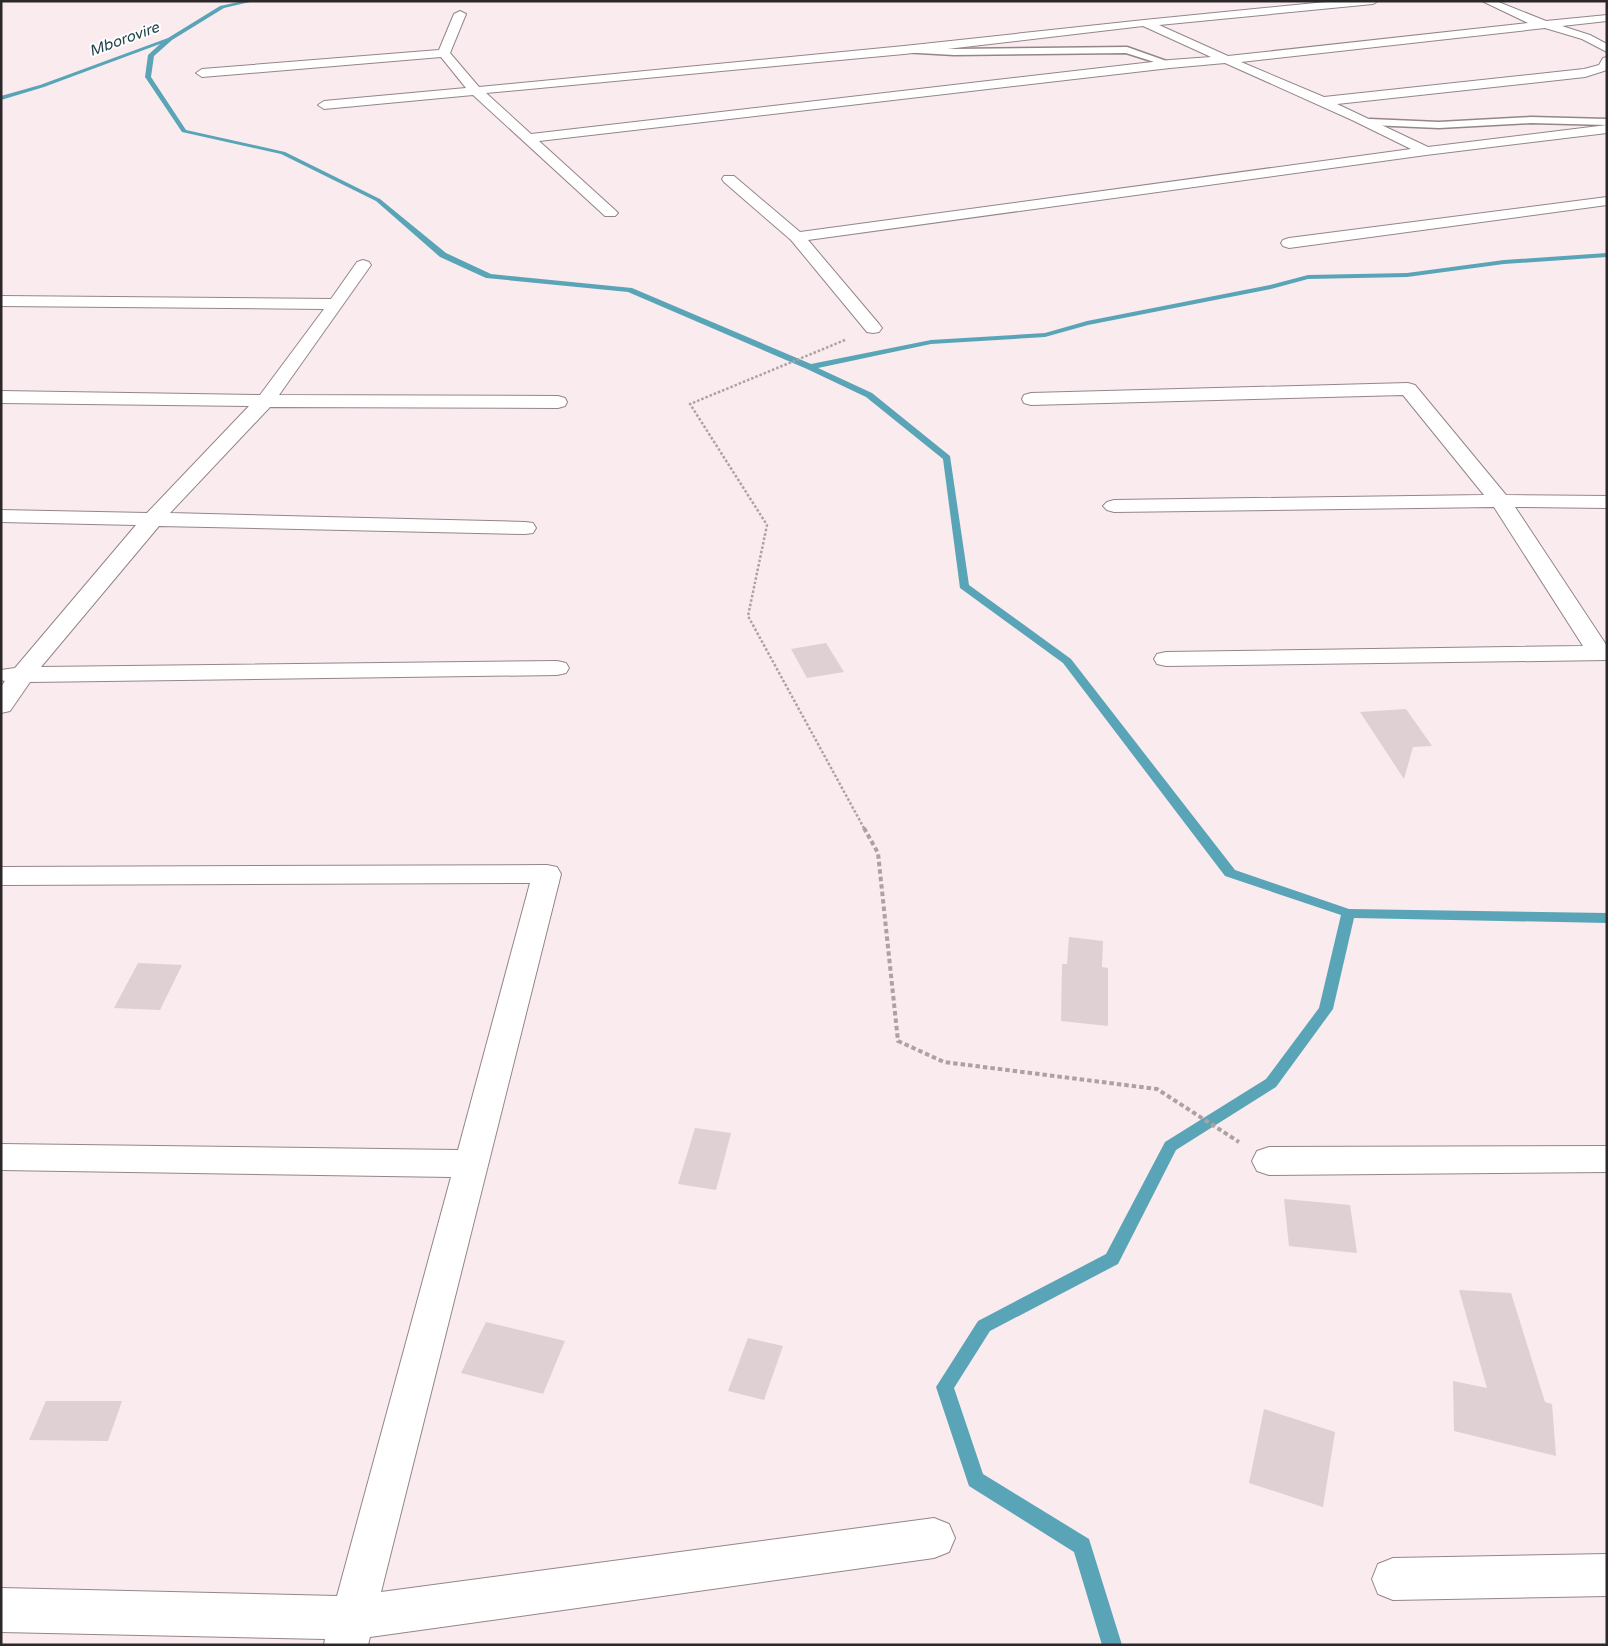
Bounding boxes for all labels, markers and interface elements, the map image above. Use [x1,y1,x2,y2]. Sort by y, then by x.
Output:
water label: Mborovire [87,18,163,60]

